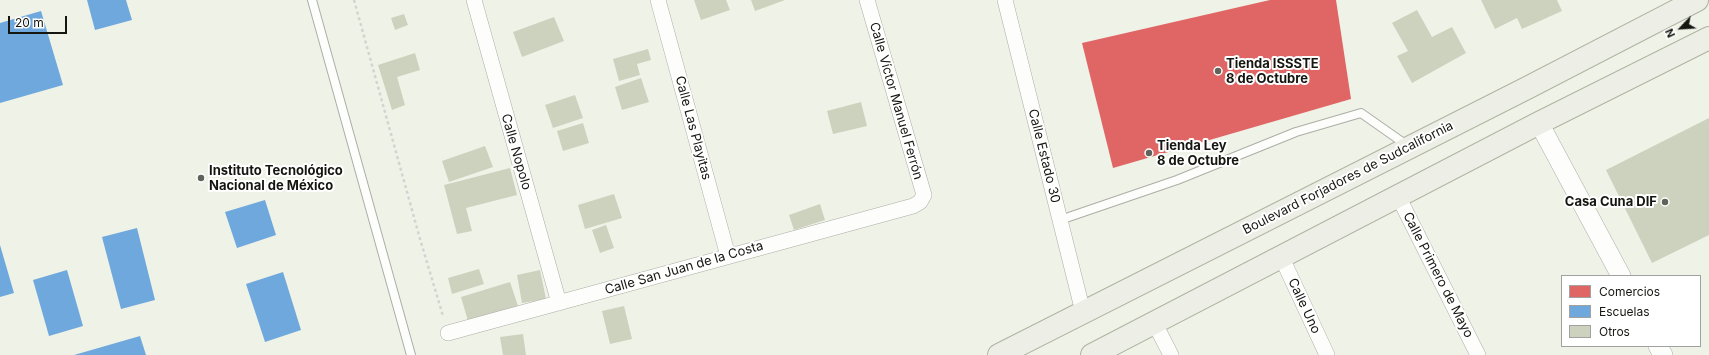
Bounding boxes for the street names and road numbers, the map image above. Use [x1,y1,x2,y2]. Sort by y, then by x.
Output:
street label: Calle Víctor Manuel Ferrón [866,20,926,182]
street label: Calle Las Playitas [672,74,714,182]
street label: Calle Estado 30 [1025,107,1063,205]
street label: Calle Nopolo [498,112,534,192]
street label: Boulevard Forjadores de Sudcalifornia [1240,118,1456,238]
street label: Calle Primero de Mayo [1400,210,1476,340]
street label: Calle San Juan de la Costa [603,238,765,298]
street label: Calle Uno [1284,276,1324,336]

